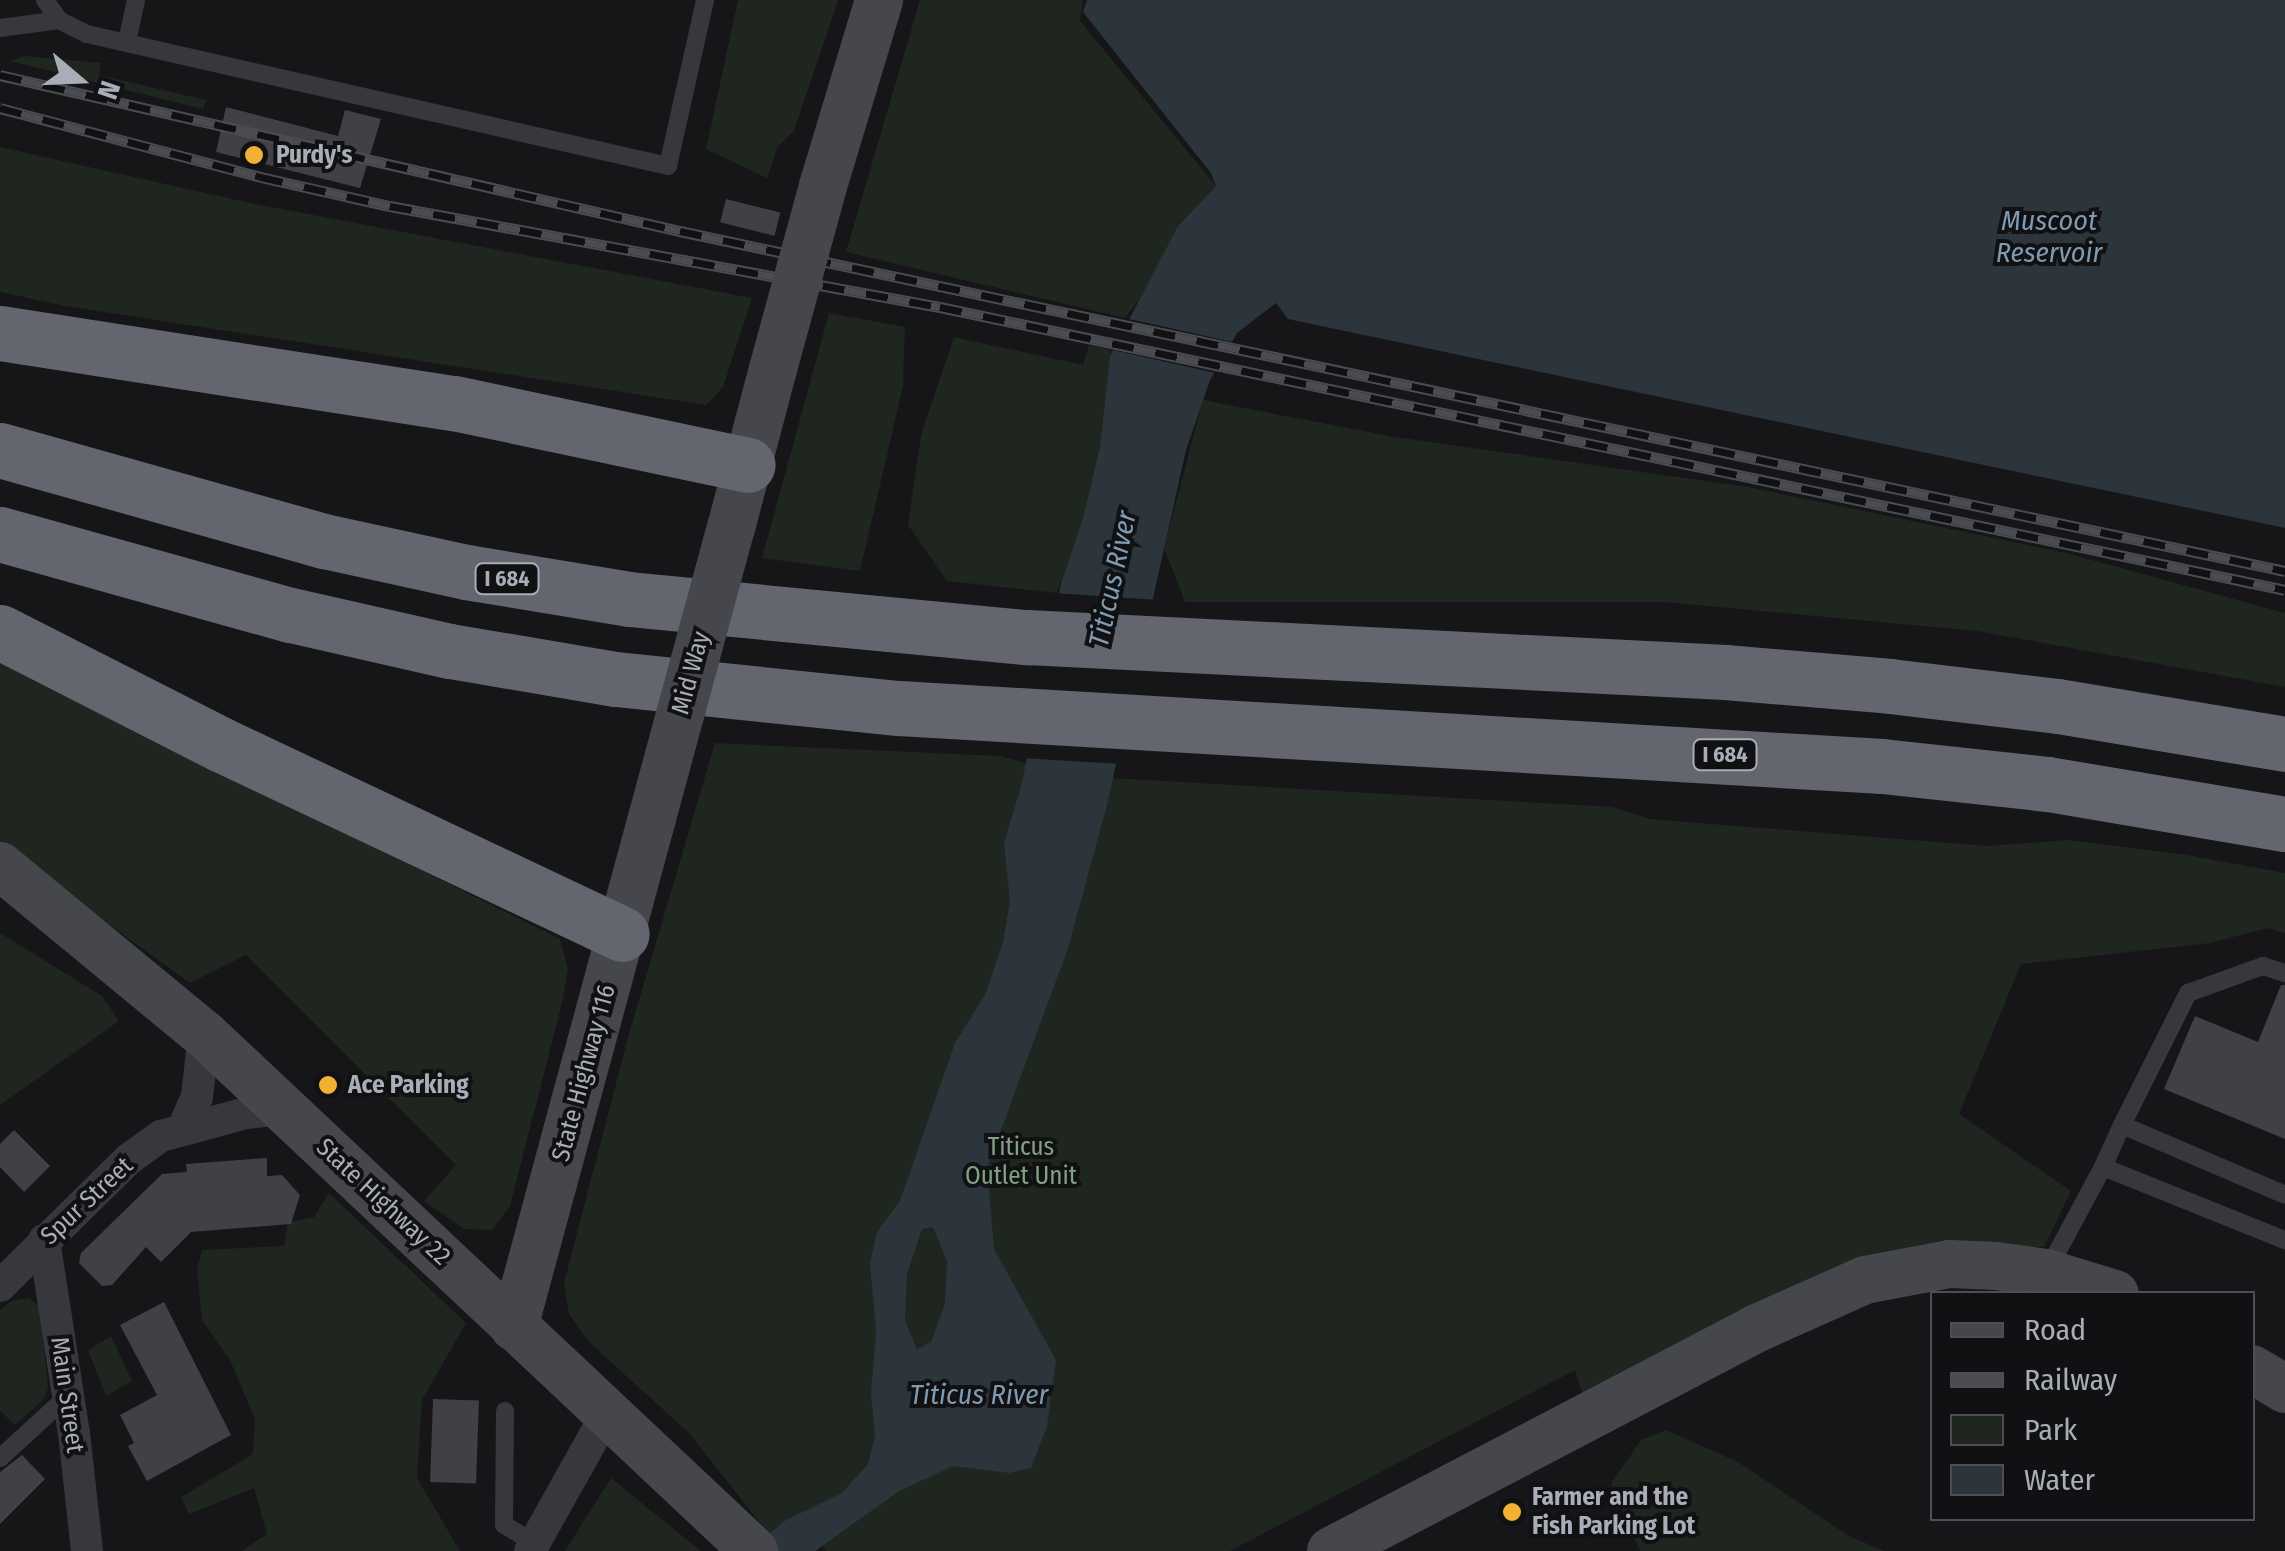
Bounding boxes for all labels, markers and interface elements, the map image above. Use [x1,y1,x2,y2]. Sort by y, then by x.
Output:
north arrow [30,30,130,130]
text: N [91,77,127,103]
place label: Purdy's [276,140,352,170]
marker: Purdy's [241,142,267,168]
water label: Muscoot Reservoir [1996,204,2102,270]
water label: Titicus River [1082,508,1144,650]
road number: I 684 [474,562,540,596]
street label: Mid Way [666,628,716,718]
road number: I 684 [1692,738,1758,772]
street label: State Highway 116 [546,981,622,1165]
place label: Ace Parking [348,1070,469,1100]
marker: Ace Parking [317,1074,339,1096]
street label: State Highway 22 [310,1132,456,1272]
park label: Titicus Outlet Unit [965,1133,1077,1192]
street label: Spur Street [35,1151,139,1251]
legend [1930,1291,2255,1521]
text: Road [2024,1312,2086,1348]
street label: Main Street [44,1335,90,1455]
text: Railway [2024,1362,2117,1398]
water label: Titicus River [910,1378,1048,1412]
text: Park [2024,1412,2077,1448]
text: Water [2024,1462,2095,1498]
place label: Farmer and the Fish Parking Lot [1532,1483,1695,1542]
marker: Farmer and the Fish Parking Lot [1501,1501,1523,1523]

